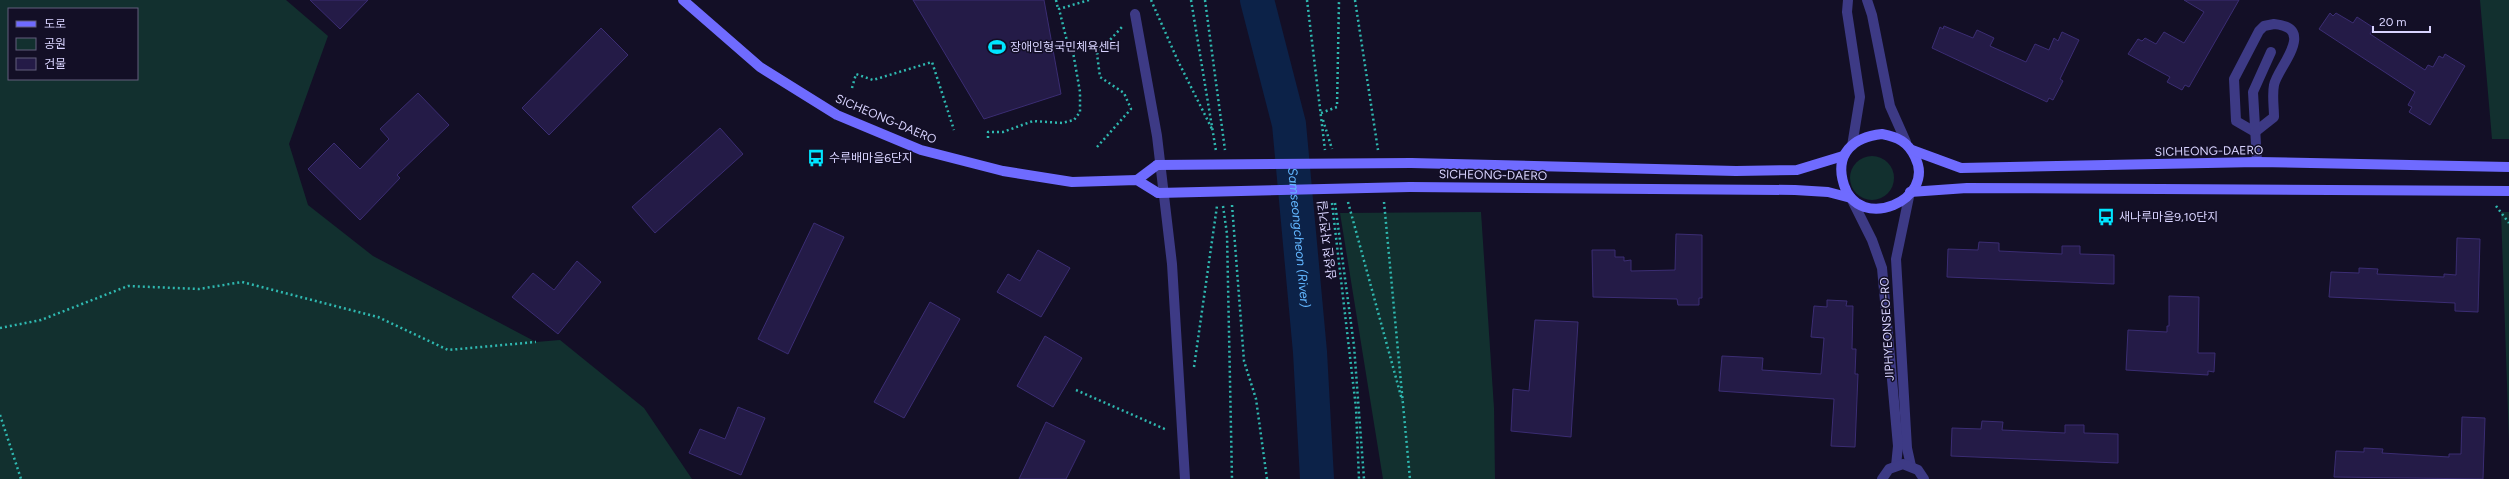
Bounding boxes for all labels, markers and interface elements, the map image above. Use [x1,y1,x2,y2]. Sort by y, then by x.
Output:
legend [8,8,138,80]
scale bar [2373,8,2430,34]
text: 20 m [2379,15,2407,29]
text: 도로 [44,17,66,31]
text: 공원 [44,37,66,51]
sports icon: 장애인형국민체육센터 [987,37,1007,57]
place label: 장애인형국민체육센터 [1010,40,1120,54]
text: 건물 [44,57,66,71]
street label: SICHEONG-DAERO [833,91,939,147]
street label: SICHEONG-DAERO [2155,143,2263,159]
bus stop icon: 수루배마을6단지 [806,148,826,168]
place label: 수루배마을6단지 [829,151,913,165]
water label: Samseongcheon (River) [1285,167,1313,309]
street label: SICHEONG-DAERO [1439,167,1547,183]
street label: 삼성천 자전거길 [1315,199,1339,281]
bus stop icon: 새나루마을9,10단지 [2096,207,2116,227]
place label: 새나루마을9,10단지 [2119,210,2218,224]
street label: JIPHYEONSEO-RO [1877,277,1897,381]

